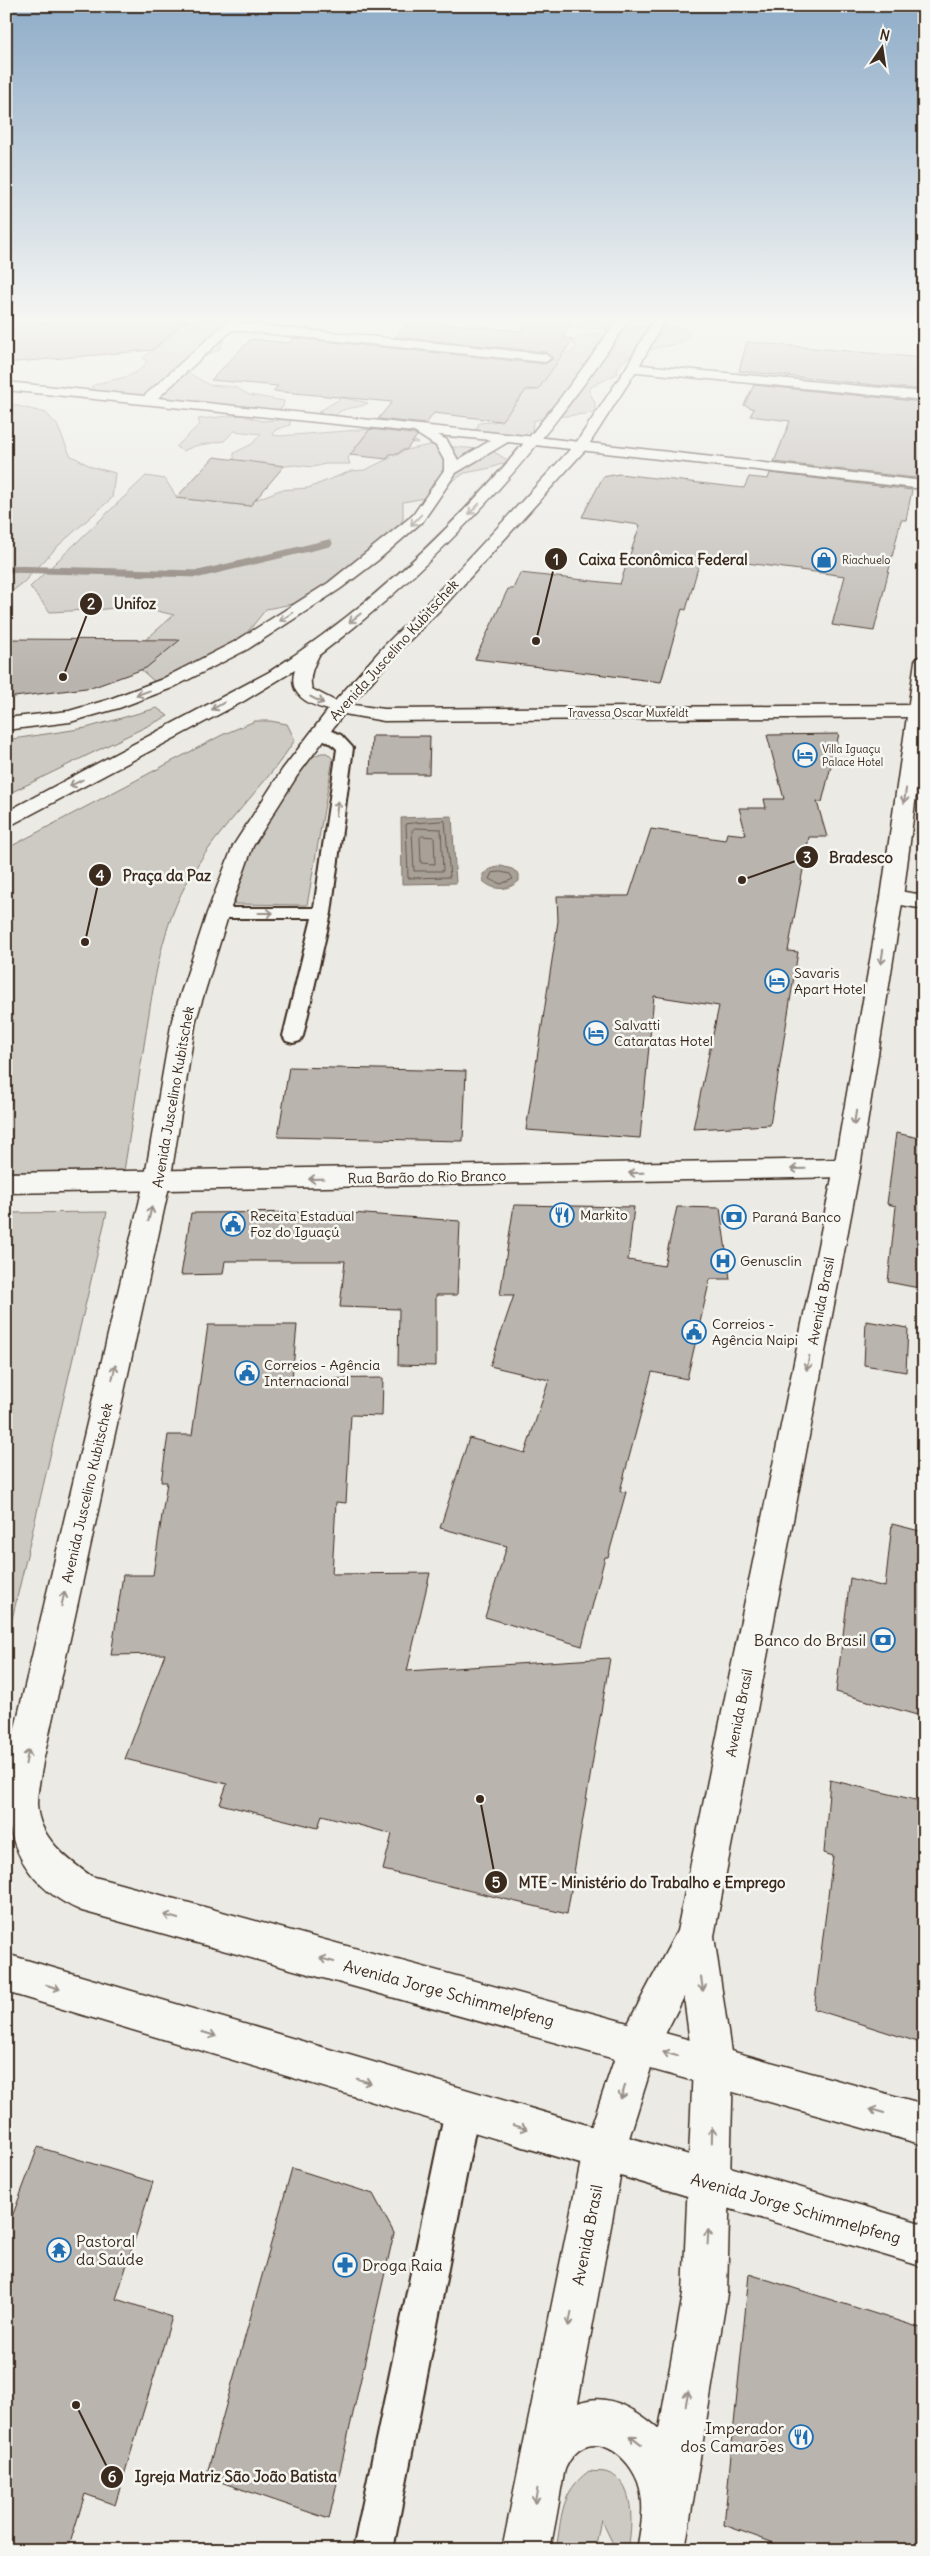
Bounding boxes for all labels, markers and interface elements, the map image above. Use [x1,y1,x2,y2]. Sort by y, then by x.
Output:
north arrow [858,22,908,72]
text: N [878,25,892,45]
one-way arrow [469,502,481,514]
one-way arrow [410,514,422,526]
callout: Caixa Econômica Federal [543,544,757,574]
shop icon: Riachuelo [811,547,837,573]
text: 1 [553,550,559,569]
text: Caixa Econômica Federal [578,550,748,569]
place label: Riachuelo [842,553,891,567]
street label: Avenida Juscelino Kubitschek [326,576,462,724]
callout: Unifoz [79,589,166,619]
text: 2 [87,594,95,613]
text: Unifoz [114,594,156,613]
one-way arrow [279,612,293,623]
one-way arrow [349,613,362,624]
one-way arrow [136,689,151,698]
one-way arrow [310,695,325,705]
one-way arrow [212,702,226,712]
street label: Travessa Oscar Muxfeldt [568,706,689,720]
hotel icon: Villa Iguaçu Palace Hotel [792,742,818,768]
place label: Villa Iguaçu Palace Hotel [822,742,883,769]
one-way arrow [68,778,83,788]
one-way arrow [900,788,910,804]
one-way arrow [332,800,342,816]
callout: Bradesco [795,842,903,872]
text: 3 [803,848,811,867]
text: Bradesco [829,848,894,867]
callout: Praça da Paz [88,860,221,890]
text: 4 [96,866,105,885]
text: Praça da Paz [123,866,211,886]
one-way arrow [258,908,274,918]
one-way arrow [876,949,886,965]
place label: Savaris Apart Hotel [794,964,866,998]
hotel icon: Savaris Apart Hotel [764,968,790,994]
street label: Avenida Juscelino Kubitschek [148,1005,198,1189]
place label: Salvatti Cataratas Hotel [614,1016,713,1050]
hotel icon: Salvatti Cataratas Hotel [583,1020,609,1046]
one-way arrow [850,1109,860,1125]
one-way arrow [790,1164,806,1174]
street label: Rua Barão do Rio Branco [348,1167,507,1187]
one-way arrow [628,1168,644,1177]
one-way arrow [308,1174,324,1184]
restaurant icon: Markito [549,1202,575,1228]
bank icon: Paraná Banco [721,1204,747,1230]
one-way arrow [146,1206,155,1222]
place label: Markito [580,1206,628,1224]
place label: Receita Estadual Foz do Iguaçú [250,1207,355,1241]
place label: Paraná Banco [752,1208,841,1226]
public building icon: Receita Estadual Foz do Iguaçú [220,1211,246,1237]
hospital icon: Genusclin [710,1248,736,1274]
place label: Genusclin [740,1252,802,1270]
street label: Avenida Brasil [804,1255,838,1347]
place label: Correios - Agência Naipi [712,1315,798,1349]
public building icon: Correios - Agência Naipi [681,1319,707,1345]
one-way arrow [803,1355,813,1371]
place label: Correios - Agência Internacional [264,1356,380,1390]
public building icon: Correios - Agência Internacional [234,1360,260,1386]
one-way arrow [110,1365,119,1381]
street label: Avenida Juscelino Kubitschek [58,1401,116,1585]
one-way arrow [59,1591,68,1607]
bank icon: Banco do Brasil [870,1627,896,1653]
place label: Banco do Brasil [754,1630,866,1650]
street label: Avenida Brasil [722,1667,756,1759]
one-way arrow [23,1750,32,1766]
callout: MTE - Ministério do Trabalho e Emprego [483,1867,795,1897]
text: 5 [492,1873,501,1892]
text: MTE - Ministério do Trabalho e Emprego [519,1873,786,1893]
one-way arrow [163,1911,179,1921]
one-way arrow [320,1954,336,1964]
street label: Avenida Jorge Schimmelpfeng [341,1955,557,2031]
one-way arrow [697,1976,707,1992]
one-way arrow [45,1983,61,1993]
one-way arrow [200,2030,216,2040]
one-way arrow [662,2049,678,2058]
one-way arrow [356,2076,372,2086]
one-way arrow [618,2083,627,2099]
one-way arrow [869,2106,885,2116]
one-way arrow [512,2123,528,2132]
one-way arrow [707,2127,717,2144]
street label: Avenida Jorge Schimmelpfeng [689,2168,903,2248]
street label: Avenida Brasil [567,2183,607,2287]
one-way arrow [703,2230,713,2246]
place label: Pastoral da Saúde [76,2231,144,2269]
temple icon: Pastoral da Saúde [46,2237,72,2263]
pharmacy icon: Droga Raia [332,2252,358,2278]
place label: Droga Raia [362,2255,443,2275]
one-way arrow [565,2311,575,2327]
one-way arrow [683,2391,693,2407]
place label: Imperador dos Camarões [681,2418,784,2456]
restaurant icon: Imperador dos Camarões [788,2424,814,2450]
one-way arrow [630,2434,643,2445]
callout: Igreja Matriz São João Batista [100,2462,347,2492]
text: 6 [108,2467,117,2486]
text: Igreja Matriz São João Batista [135,2467,338,2487]
one-way arrow [531,2487,540,2503]

